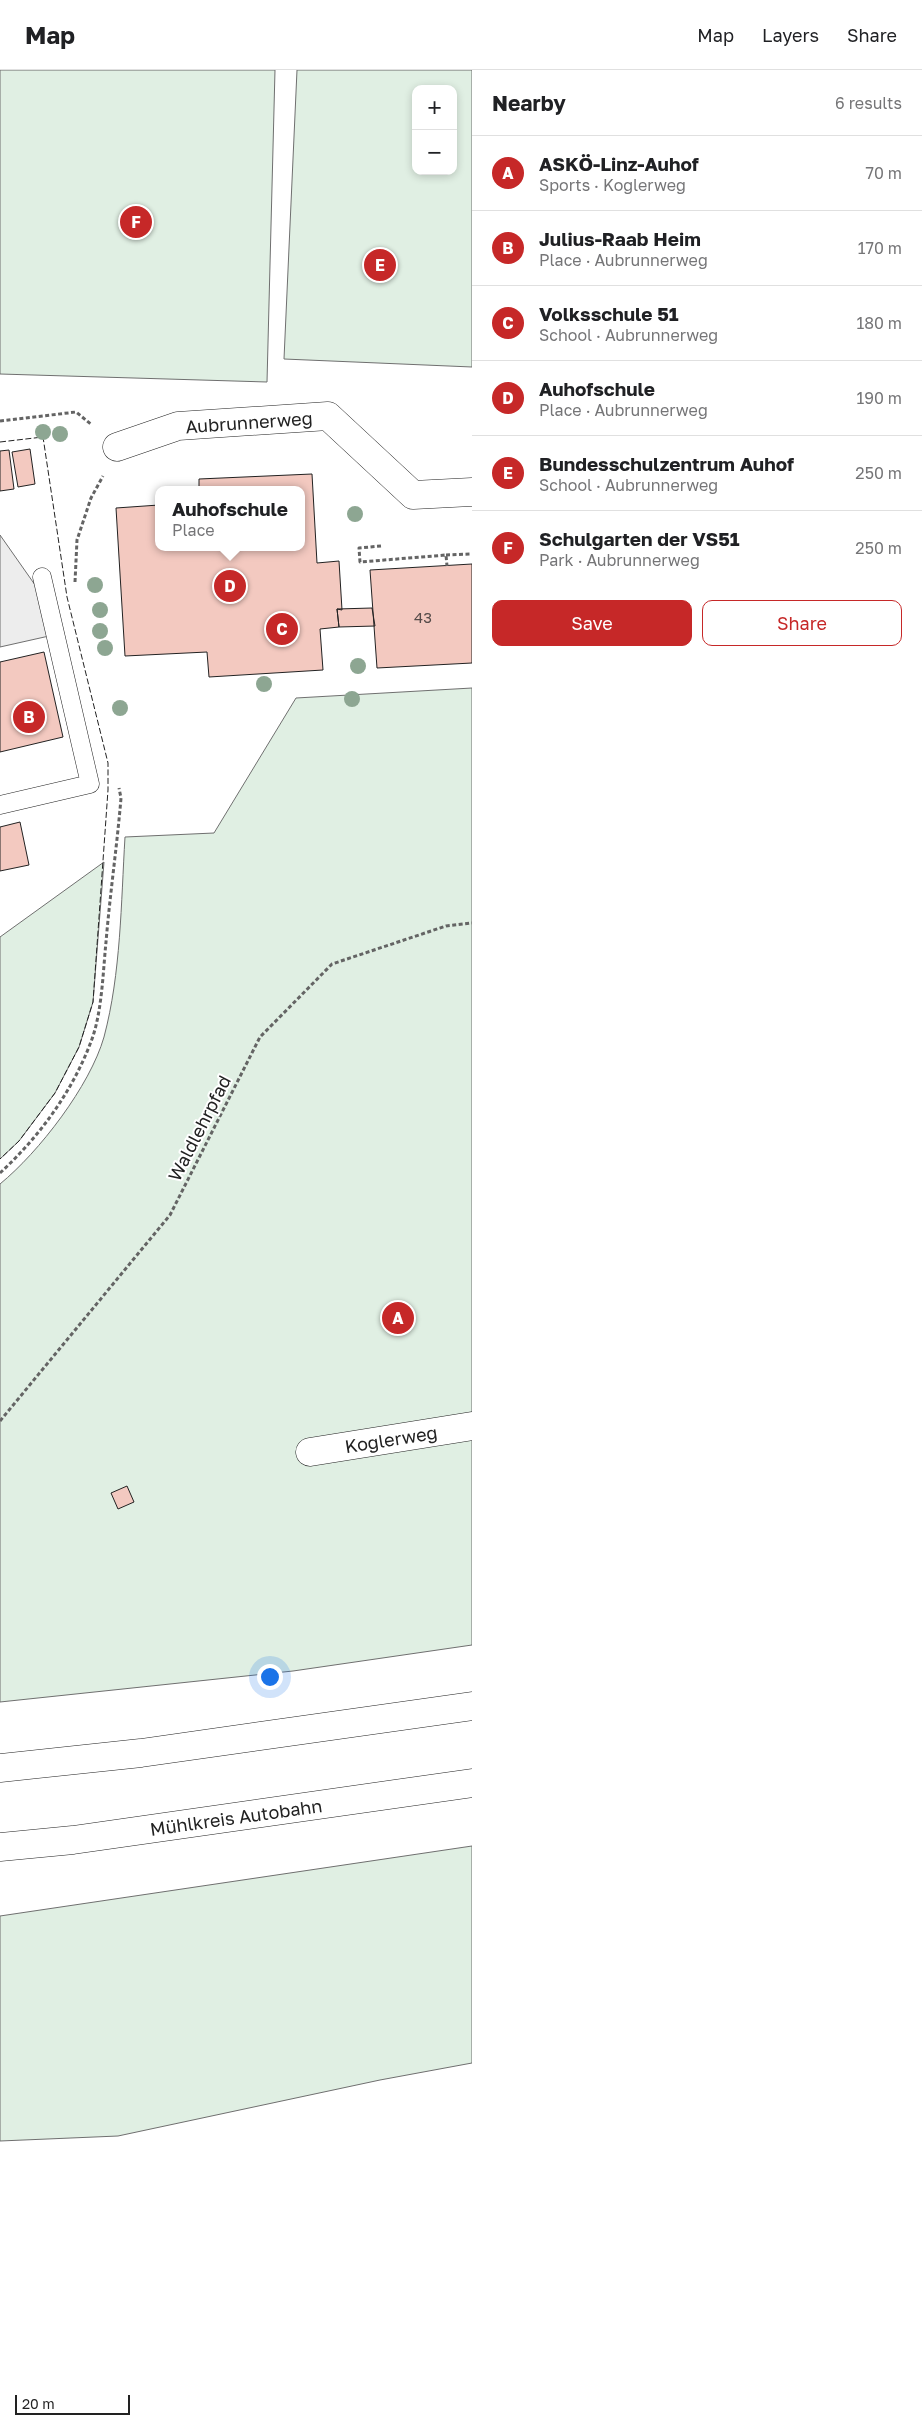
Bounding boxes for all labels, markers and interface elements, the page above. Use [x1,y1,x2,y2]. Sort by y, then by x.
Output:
text: Map [25,20,75,49]
text: Map [697,24,734,46]
text: Layers [762,24,819,46]
text: Share [847,24,897,46]
map controls [412,85,457,175]
button: + [412,85,457,130]
text: Nearby [492,90,566,116]
text: 6 results [835,93,902,113]
button: − [412,130,457,175]
text: ASKÖ-Linz-Auhof [539,152,699,175]
text: A [502,163,514,183]
text: 70 m [865,163,902,183]
text: Sports · Koglerweg [539,175,686,195]
pin: F [120,203,152,241]
text: Julius-Raab Heim [539,227,701,250]
text: B [502,238,514,258]
text: 170 m [858,238,902,258]
pin: E [364,246,396,284]
text: Place · Aubrunnerweg [539,250,708,270]
text: Volksschule 51 [539,302,679,325]
text: C [502,313,514,333]
text: 180 m [856,313,902,333]
text: School · Aubrunnerweg [539,325,718,345]
text: Auhofschule [539,377,655,400]
text: D [502,388,514,408]
text: 190 m [856,388,902,408]
text: Place · Aubrunnerweg [539,400,708,420]
street label: Aubrunnerweg [185,407,313,437]
text: Bundesschulzentrum Auhof [539,452,794,475]
text: E [503,463,513,483]
text: 250 m [855,463,902,483]
text: School · Aubrunnerweg [539,475,718,495]
popup [155,486,305,551]
text: Auhofschule [172,497,288,520]
text: Place [172,520,215,540]
text: Schulgarten der VS51 [539,527,740,550]
text: F [503,538,513,558]
text: 250 m [855,538,902,558]
text: Park · Aubrunnerweg [539,550,700,570]
pin: D [214,567,246,605]
button: Save [492,600,692,646]
button: Share [702,600,902,646]
house number: 43 [414,608,432,626]
pin: C [266,610,298,648]
pin: B [13,698,45,736]
street label: Waldlehrpfad [163,1071,235,1185]
pin: A [382,1299,414,1337]
street label: Koglerweg [343,1421,439,1457]
your location [257,1664,283,1690]
street label: Mühlkreis Autobahn [149,1794,323,1840]
scale bar [15,2392,130,2415]
text: 20 m [22,2395,55,2412]

